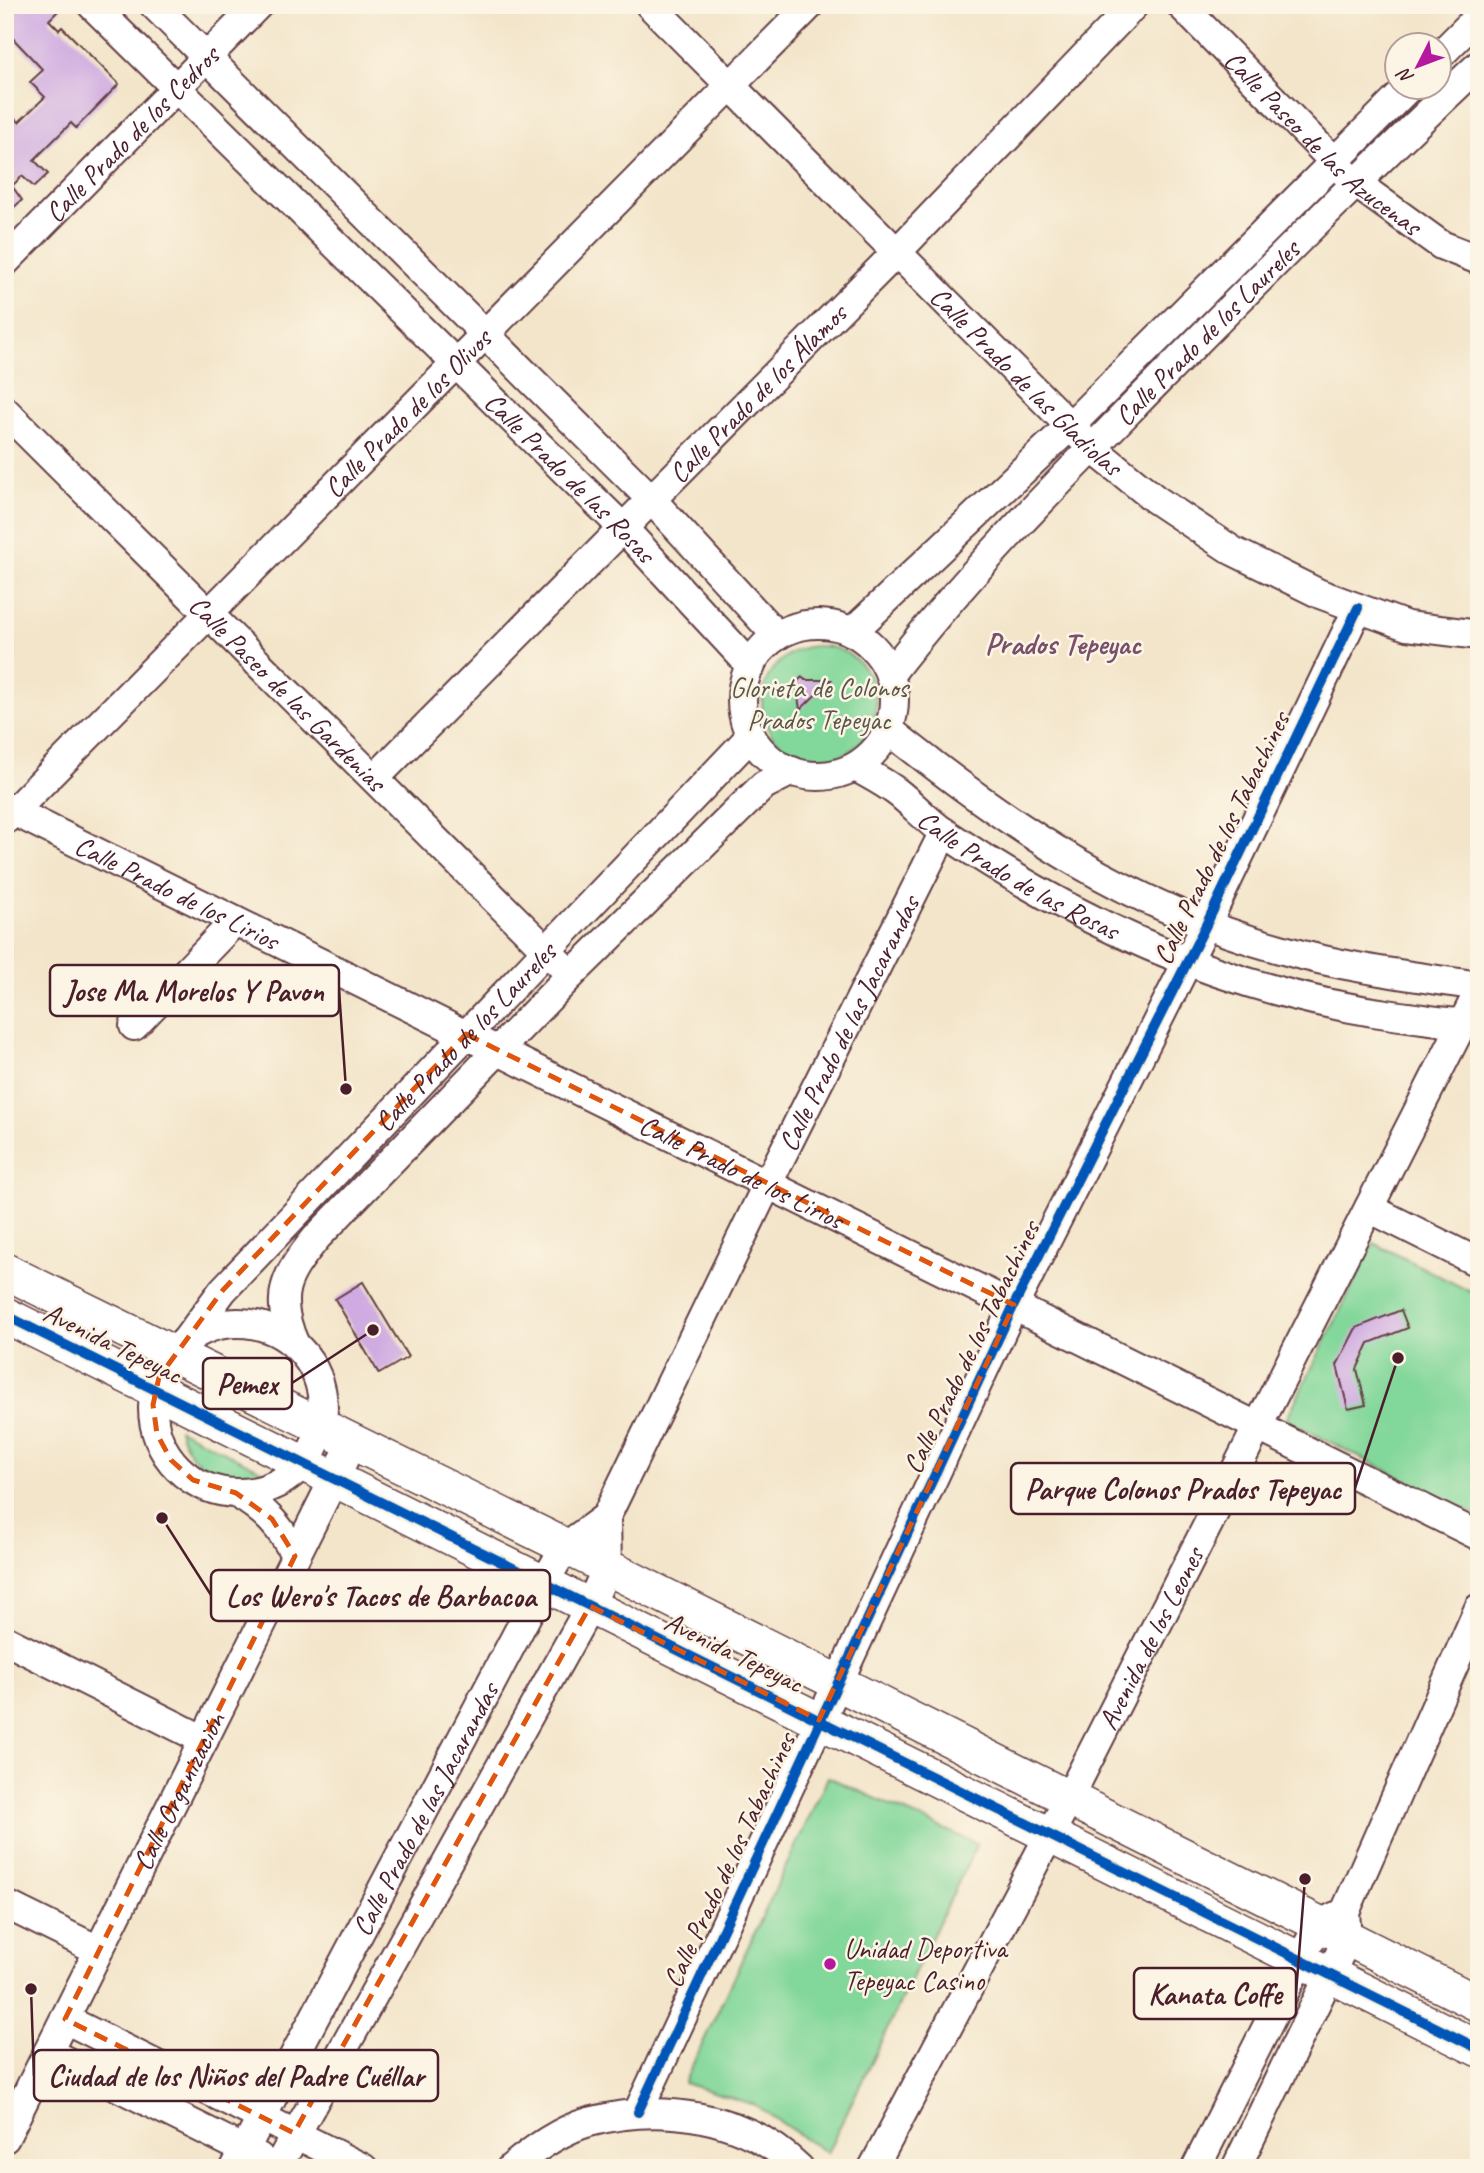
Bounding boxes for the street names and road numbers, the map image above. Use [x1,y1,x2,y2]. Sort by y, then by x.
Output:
street label: Calle Prado de los Cedros [37,36,227,229]
street label: Calle Paseo de las Azucenas [1217,43,1430,244]
street label: Calle Prado de los Laureles [1107,230,1308,433]
street label: Calle Prado de las Gladiolas [923,279,1131,485]
street label: Calle Prado de los Álamos [661,294,855,490]
street label: Calle Prado de los Olivos [316,320,500,505]
street label: Calle Prado de las Rosas [477,384,665,571]
street label: Calle Paseo de las Gardenias [182,587,395,800]
street label: Calle Prado de los Tabachines [1145,704,1298,970]
street label: Calle Prado de las Rosas [911,802,1127,948]
street label: Calle Prado de los Lirios [69,827,287,958]
street label: Calle Prado de las Jacarandas [770,887,928,1157]
street label: Calle Prado de los Laureles [366,933,565,1138]
street label: Calle Prado de los Lirios [634,1106,852,1238]
street label: Calle Prado de los Tabachines [895,1213,1048,1479]
street label: Avenida Tepeyac [38,1294,189,1392]
street label: Avenida de los Leones [1089,1539,1212,1735]
street label: Avenida Tepeyac [659,1603,810,1701]
street label: Calle Prado de las Jacarandas [343,1674,507,1941]
street label: Calle Organización [124,1705,233,1876]
street label: Calle Prado de los Tabachines [655,1725,804,1993]

